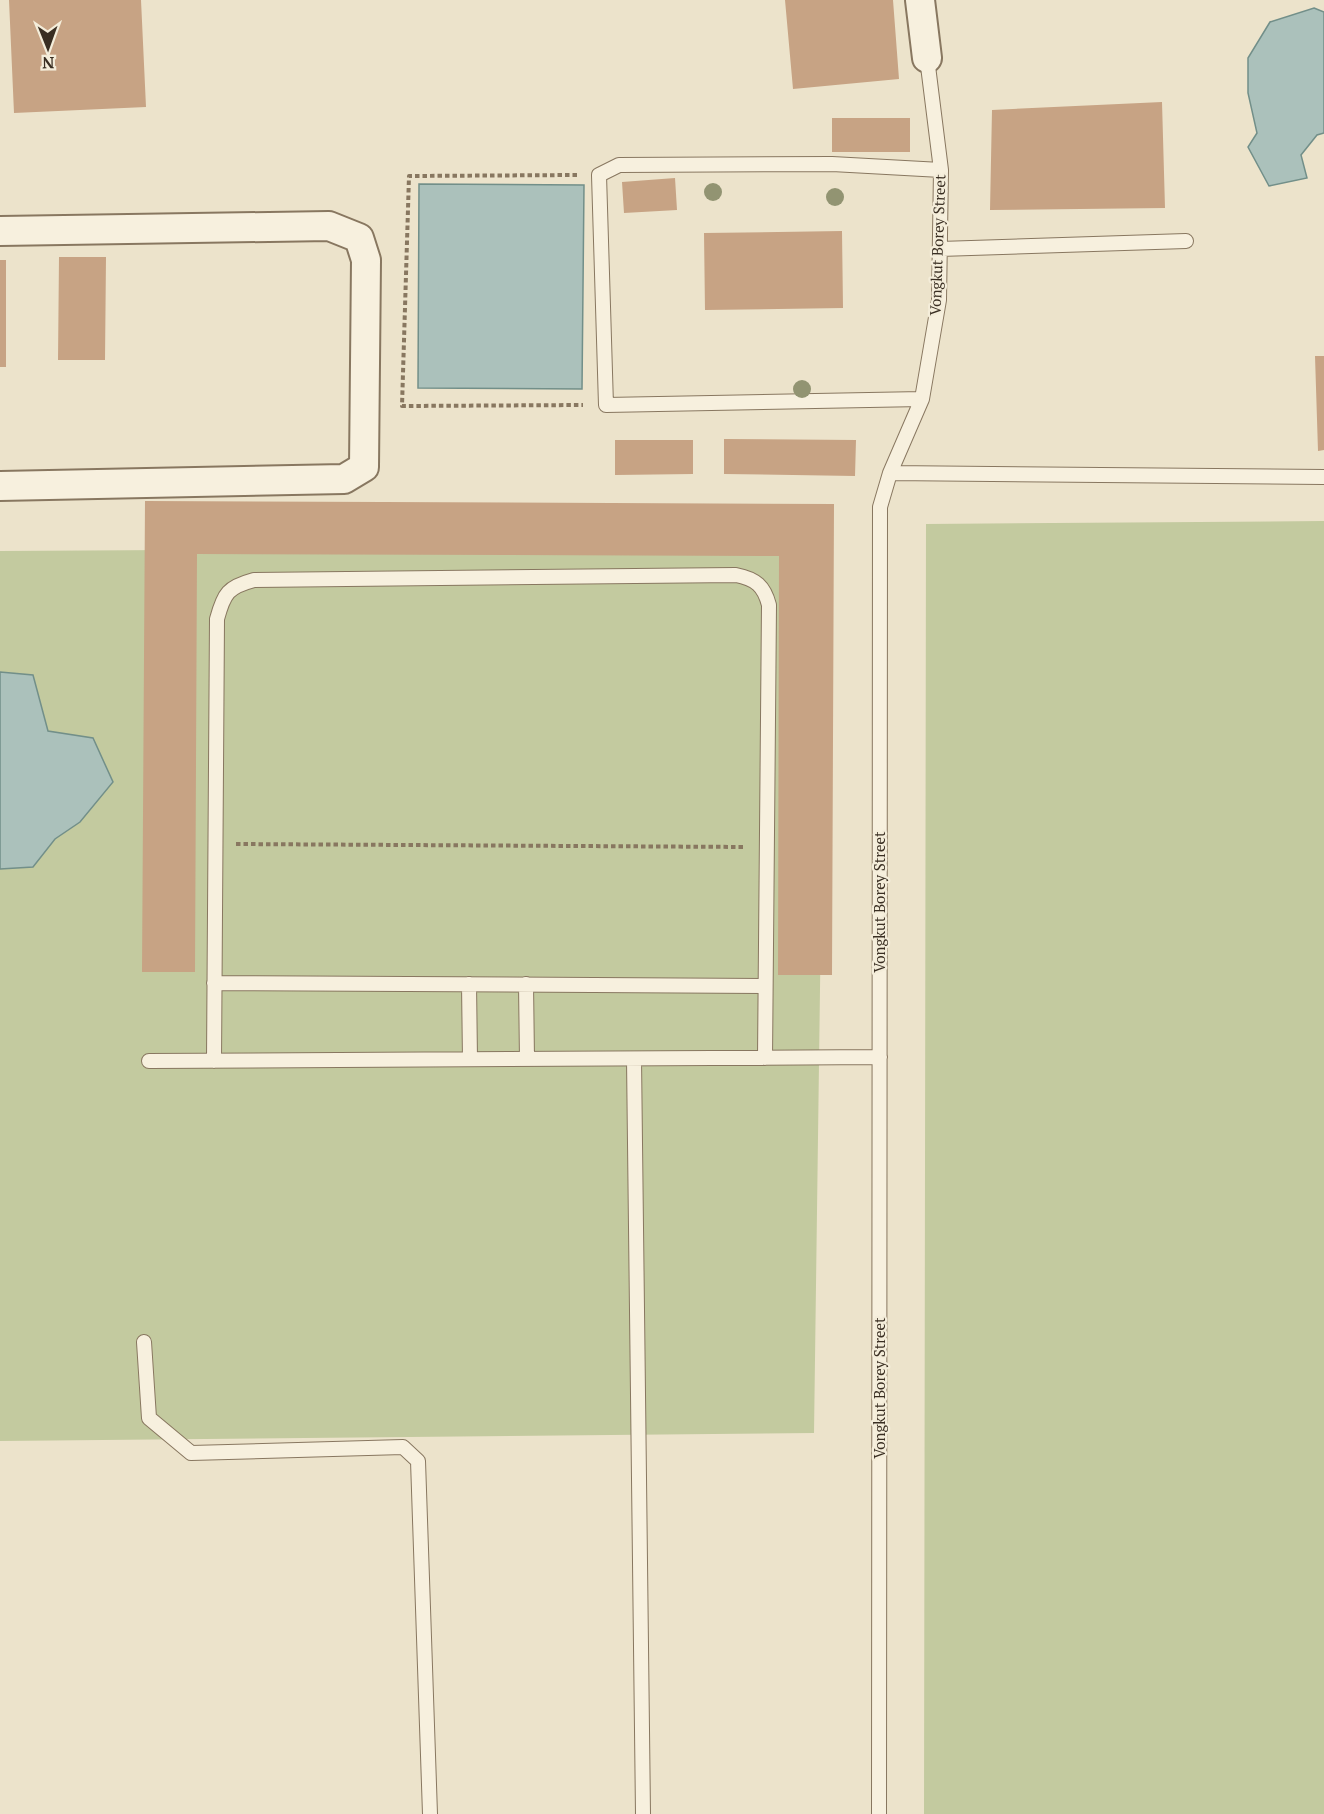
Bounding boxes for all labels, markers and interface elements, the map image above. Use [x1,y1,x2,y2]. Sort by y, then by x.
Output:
north arrow [18,18,78,78]
text: N [42,52,55,74]
street label: Vongkut Borey Street [925,174,949,316]
street label: Vongkut Borey Street [869,831,889,973]
street label: Vongkut Borey Street [869,1317,889,1459]

